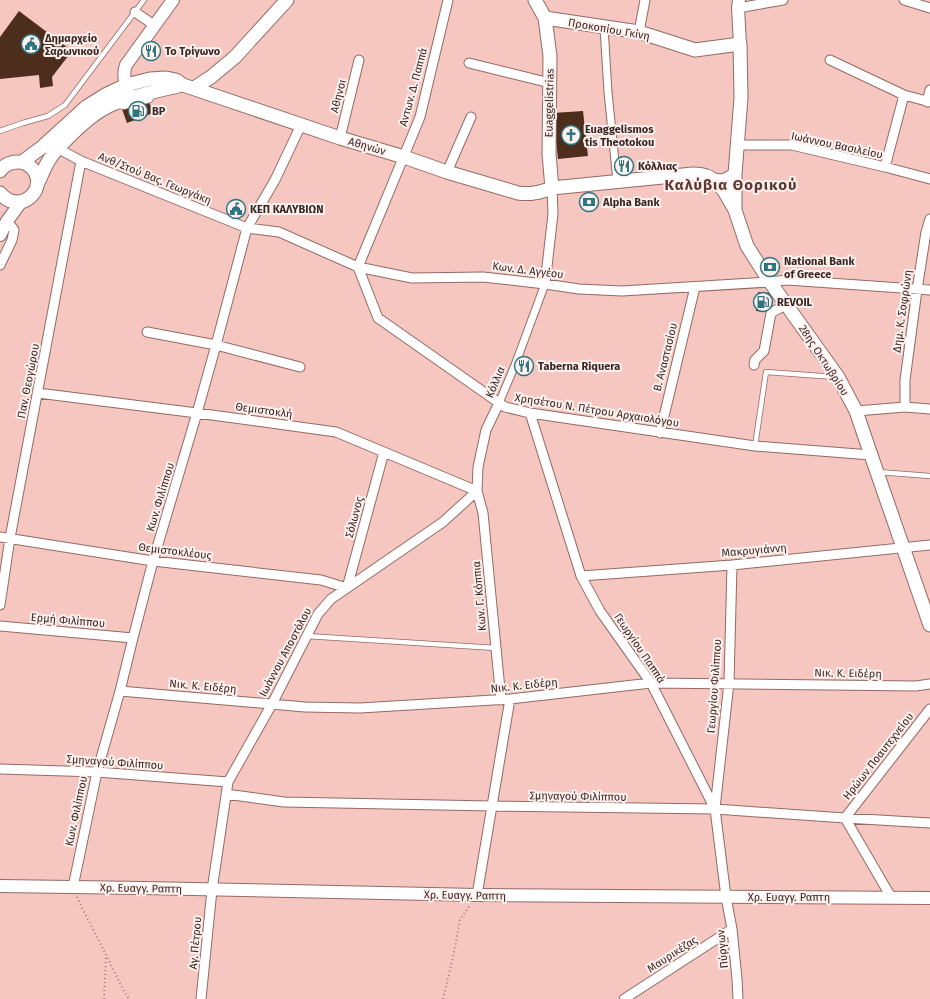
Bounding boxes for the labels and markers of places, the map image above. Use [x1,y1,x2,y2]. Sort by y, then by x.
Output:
place label: Δημαρχείο Σαρωνικού [44,32,99,58]
public building icon: Δημαρχείο Σαρωνικού [20,33,42,55]
restaurant icon: Το Τρίγωνο [140,40,162,62]
place label: Το Τρίγωνο [165,45,221,58]
fuel station icon: BP [127,100,149,122]
place label: BP [152,105,166,118]
place label: Euaggelismos tis Theotokou [585,123,654,149]
church icon: Euaggelismos tis Theotokou [560,124,582,146]
restaurant icon: Κόλλιας [613,155,635,177]
place label: Κόλλιας [638,160,678,173]
bank icon: Alpha Bank [578,191,600,213]
place label: Alpha Bank [602,196,660,209]
public building icon: ΚΕΠ ΚΑΛΥΒΙΩΝ [225,198,247,220]
place label: ΚΕΠ ΚΑΛΥΒΙΩΝ [250,203,323,216]
place label: National Bank of Greece [784,255,855,281]
bank icon: National Bank of Greece [759,256,781,278]
fuel station icon: REVOIL [752,291,774,313]
place label: REVOIL [777,296,813,309]
restaurant icon: Taberna Riquera [513,355,535,377]
place label: Taberna Riquera [538,360,620,373]

